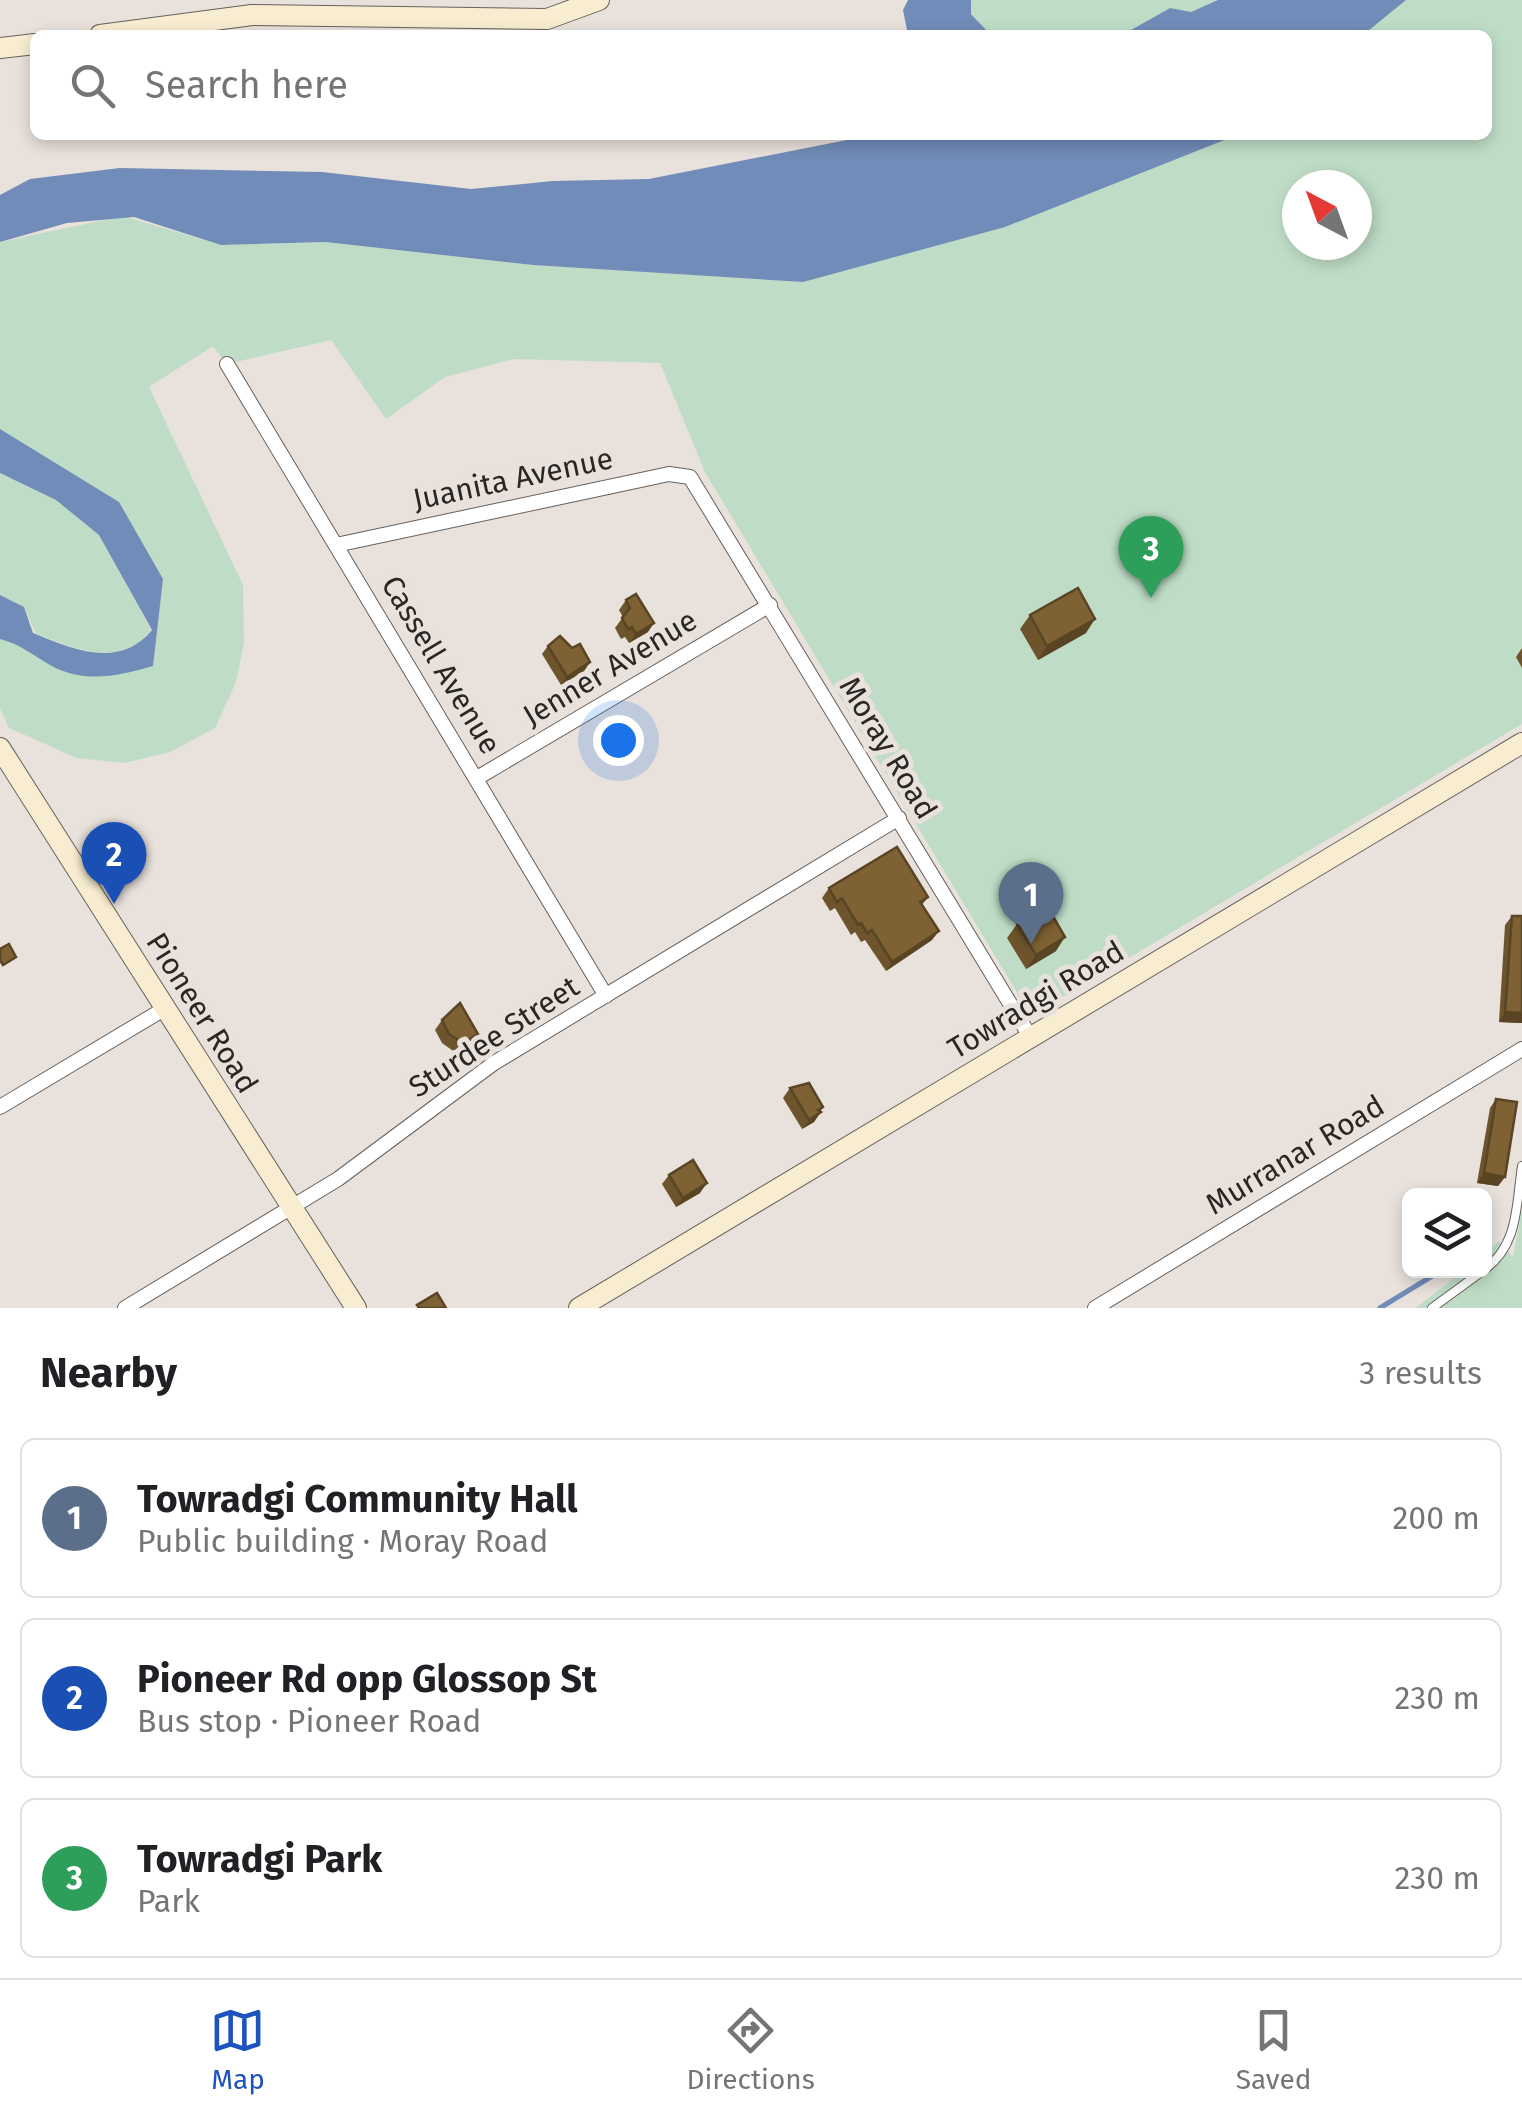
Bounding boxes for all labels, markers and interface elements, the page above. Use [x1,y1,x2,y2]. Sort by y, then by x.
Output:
search box [30,30,1492,140]
icon: search [65,58,120,113]
text: Search here [145,62,348,108]
north arrow [1282,170,1372,260]
street label: Juanita Avenue [410,440,616,518]
pin: 3 [1118,516,1184,598]
street label: Cassell Avenue [374,569,508,761]
street label: Jenner Avenue [517,602,703,734]
street label: Moray Road [832,671,944,825]
your location [593,715,644,766]
pin: 2 [82,822,146,904]
pin: 1 [998,862,1064,944]
street label: Pioneer Road [138,926,266,1100]
street label: Towradgi Road [941,933,1131,1067]
street label: Sturdee Street [402,969,586,1105]
street label: Murranar Road [1199,1088,1391,1222]
map controls [1402,1188,1492,1278]
button: layers [1402,1188,1492,1278]
text: Nearby [40,1348,177,1398]
text: 3 results [1359,1354,1482,1392]
text: Towradgi Community Hall [137,1476,578,1522]
text: 1 [67,1499,82,1537]
text: 200 m [1393,1499,1480,1537]
text: Public building · Moray Road [137,1522,548,1560]
text: Pioneer Rd opp Glossop St [137,1656,597,1702]
text: 2 [66,1679,83,1717]
text: 230 m [1395,1679,1480,1717]
text: Bus stop · Pioneer Road [137,1702,481,1740]
text: Towradgi Park [137,1836,382,1882]
text: 3 [66,1859,83,1897]
text: 230 m [1395,1859,1480,1897]
text: Park [137,1882,200,1920]
tab: Map [210,2003,265,2096]
tab: Directions [686,2003,815,2096]
tab: Saved [1236,2003,1312,2096]

